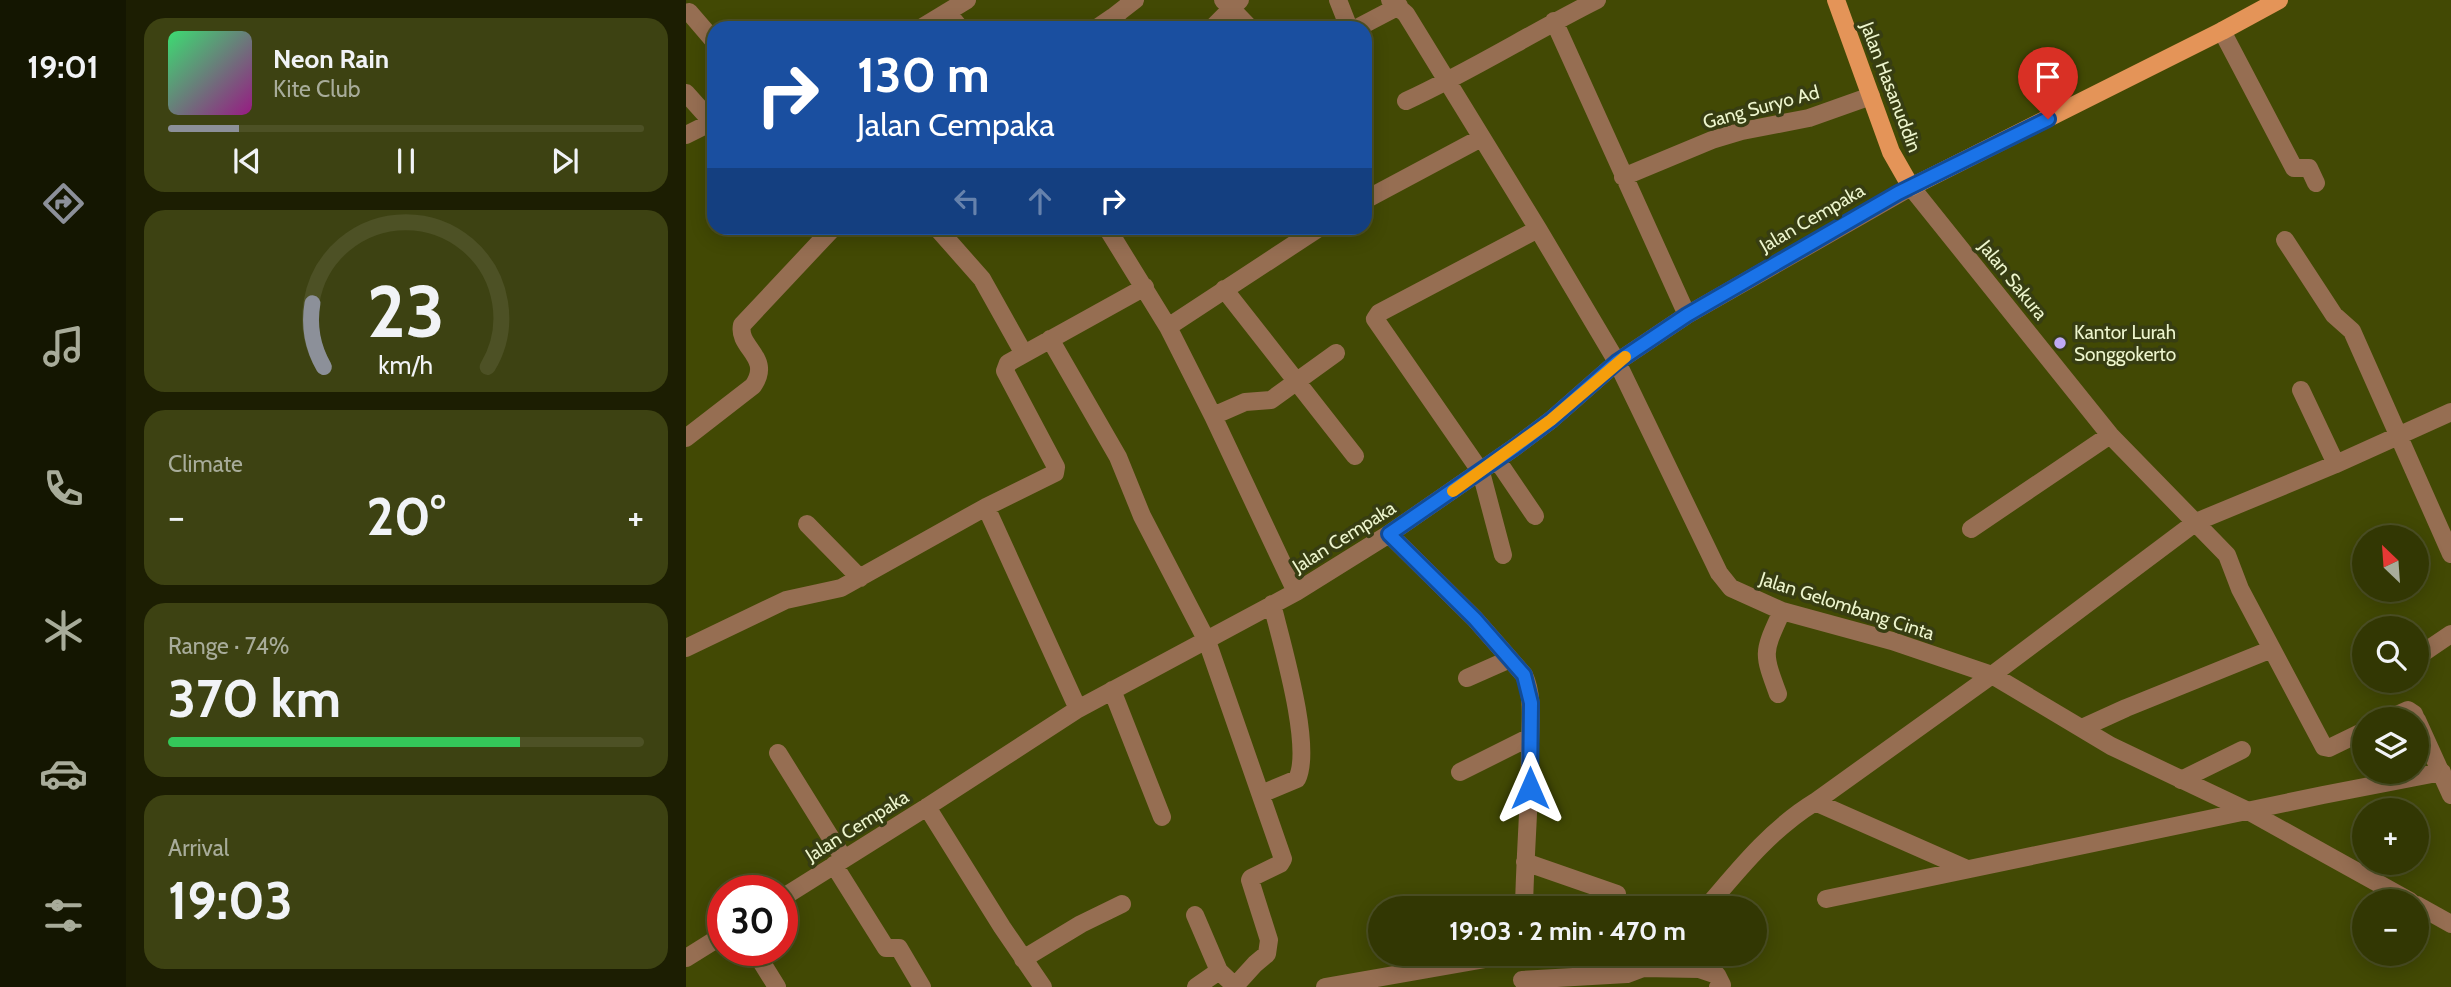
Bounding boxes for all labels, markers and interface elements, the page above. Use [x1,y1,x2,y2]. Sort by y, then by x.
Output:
street label: Jalan Hasanuddin [1855,18,1926,156]
text: Neon Rain [273,43,389,75]
text: 130 m [857,45,990,104]
text: 19:01 [27,47,99,86]
pin [2018,47,2078,119]
icon: right [742,49,833,140]
icon: arrive [2029,58,2067,96]
text: Kite Club [273,75,360,103]
street label: Gang Suryo Ad [1700,80,1822,134]
text: Jalan Cempaka [857,105,1055,144]
icon: previous [228,142,266,180]
icon: pause [387,142,425,180]
icon: next [546,142,584,180]
icon: directions [39,179,88,228]
street label: Jalan Cempaka [1755,179,1869,258]
icon: left [948,182,986,220]
icon: ahead [1021,182,1059,220]
icon: right [1094,182,1132,220]
street label: Jalan Sakura [1973,235,2052,325]
text: 23 [367,268,445,356]
place label: Kantor Lurah Songgokerto [2074,321,2176,366]
icon: music [39,322,88,371]
marker: Kantor Lurah Songgokerto [2052,335,2068,351]
text: km/h [379,350,433,380]
text: Climate [168,450,243,478]
icon: phone [39,464,88,513]
text: 20° [366,485,446,548]
text: − [168,493,185,540]
text: + [627,493,644,540]
street label: Jalan Cempaka [1287,496,1400,578]
north arrow [2352,525,2429,602]
map controls [2352,525,2429,966]
street label: Jalan Gelombang Cinta [1756,567,1937,645]
icon: climate [39,606,88,655]
button: search [2352,616,2429,693]
text: Range · 74% [168,632,289,660]
text: 370 km [168,667,341,730]
button: layers [2352,707,2429,784]
icon: car [39,749,88,798]
position arrow [1493,751,1567,825]
street label: Jalan Cempaka [800,785,913,867]
button: + [2352,798,2429,875]
text: Arrival [168,834,229,862]
text: 19:03 [168,869,293,932]
speed limit sign: 30 [707,875,798,966]
button: − [2352,889,2429,966]
icon: filters [39,891,88,940]
text: 19:03 · 2 min · 470 m [1449,915,1686,947]

